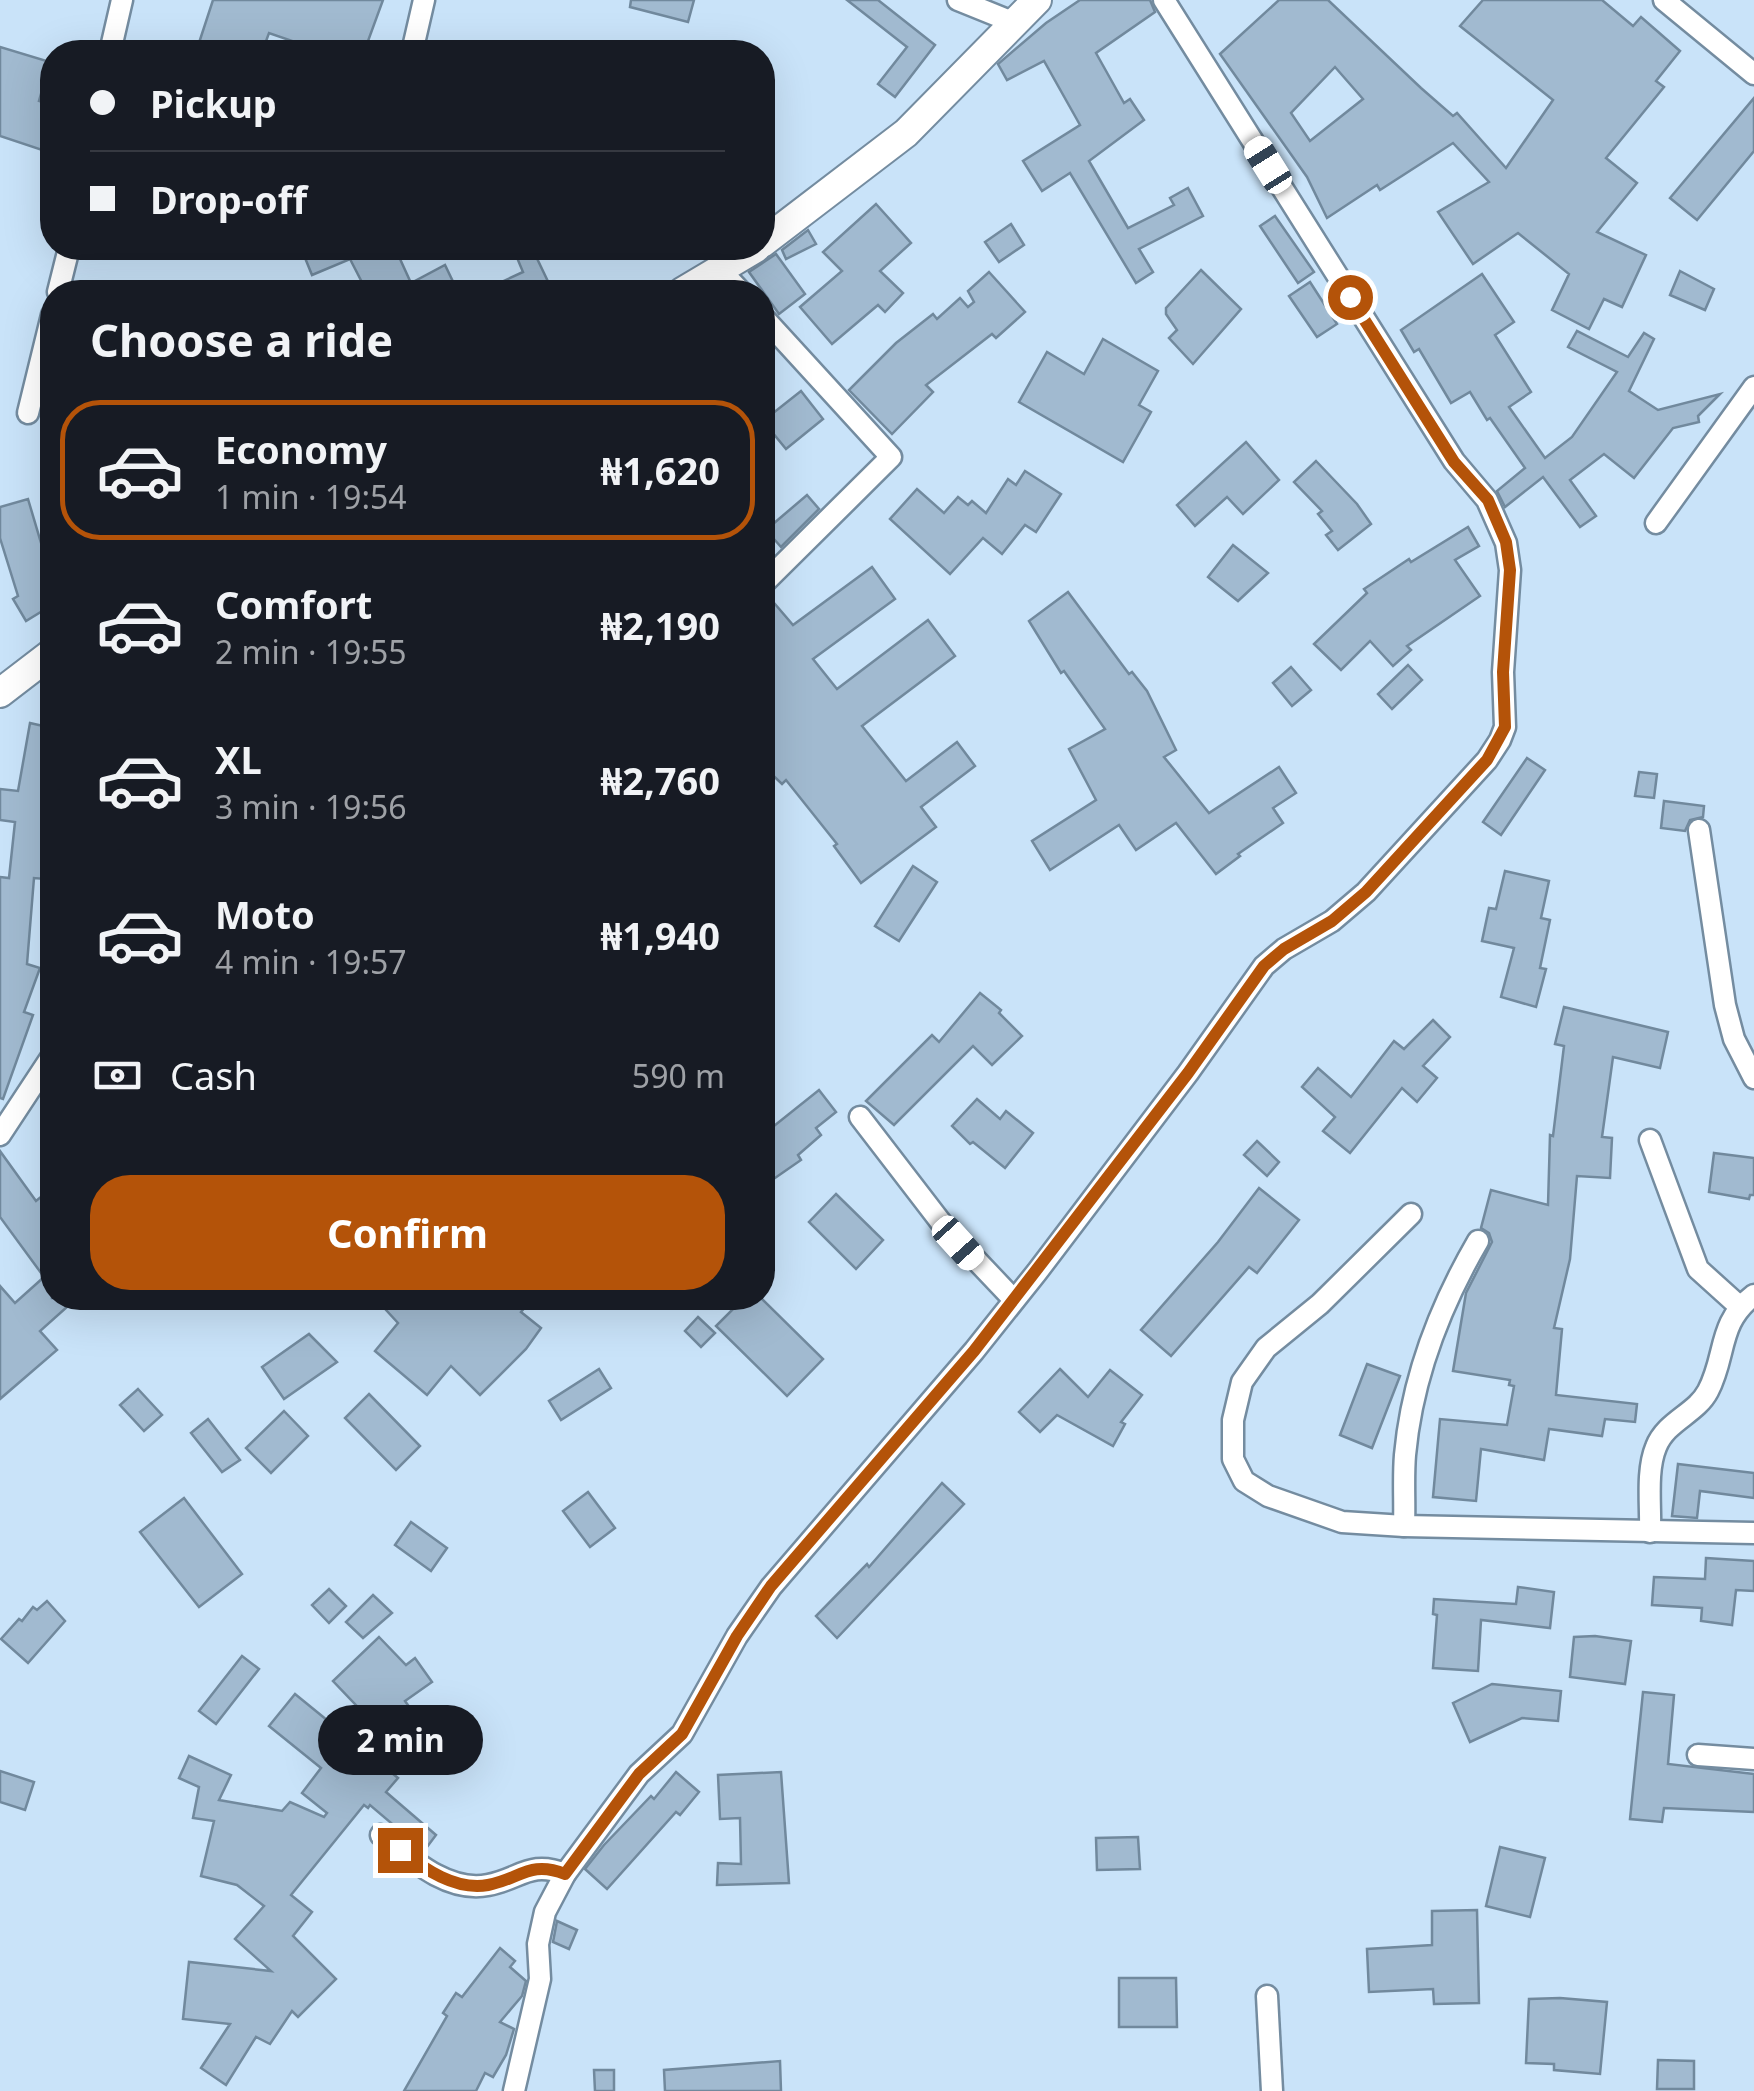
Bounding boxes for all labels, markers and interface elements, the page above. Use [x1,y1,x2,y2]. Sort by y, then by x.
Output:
text: Pickup [150,77,277,129]
car [1239,132,1297,198]
text: Drop-off [150,173,307,225]
route start [1328,275,1373,320]
text: Choose a ride [90,309,393,370]
text: Economy [215,423,387,475]
icon: car [95,425,185,515]
text: ₦1,620 [600,444,720,496]
text: 1 min · 19:54 [215,475,407,518]
text: Comfort [215,578,372,630]
icon: car [95,580,185,670]
text: ₦2,190 [600,599,720,651]
text: 2 min · 19:55 [215,630,407,673]
text: XL [215,733,262,785]
icon: car [95,735,185,825]
text: ₦2,760 [600,754,720,806]
text: 3 min · 19:56 [215,785,407,828]
text: Moto [215,888,315,940]
icon: car [95,890,185,980]
text: ₦1,940 [600,909,720,961]
text: 4 min · 19:57 [215,940,407,983]
icon: cash [90,1048,145,1103]
text: Cash [170,1049,257,1101]
text: 590 m [632,1054,725,1097]
button: Confirm [90,1175,725,1290]
car [927,1211,989,1275]
callout: 2 min [318,1705,482,1775]
text: 2 min [356,1718,445,1761]
route end [378,1828,423,1873]

